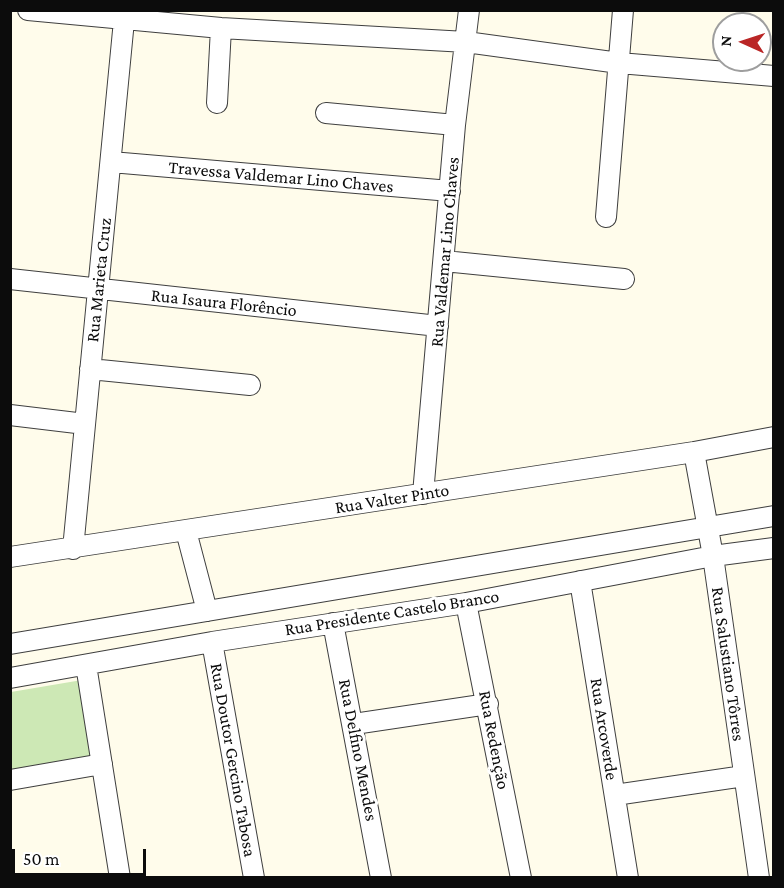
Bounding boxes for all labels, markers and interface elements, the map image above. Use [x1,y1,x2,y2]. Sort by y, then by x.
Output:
north arrow [712,12,772,72]
text: N [717,35,734,47]
street label: Travessa Valdemar Lino Chaves [168,156,394,198]
street label: Rua Valdemar Lino Chaves [426,156,464,348]
street label: Rua Marieta Cruz [82,217,116,343]
street label: Rua Isaura Florêncio [150,285,298,321]
street label: Rua Valter Pinto [333,479,451,519]
street label: Rua Presidente Castelo Branco [283,585,501,641]
street label: Rua Salustiano Tôrres [706,586,750,742]
street label: Rua Doutor Gercino Tabosa [205,661,261,859]
street label: Rua Arcoverde [585,676,623,782]
street label: Rua Delfino Mendes [334,677,382,823]
street label: Rua Redenção [474,689,514,791]
scale bar [15,837,148,875]
text: 50 m [23,849,60,869]

